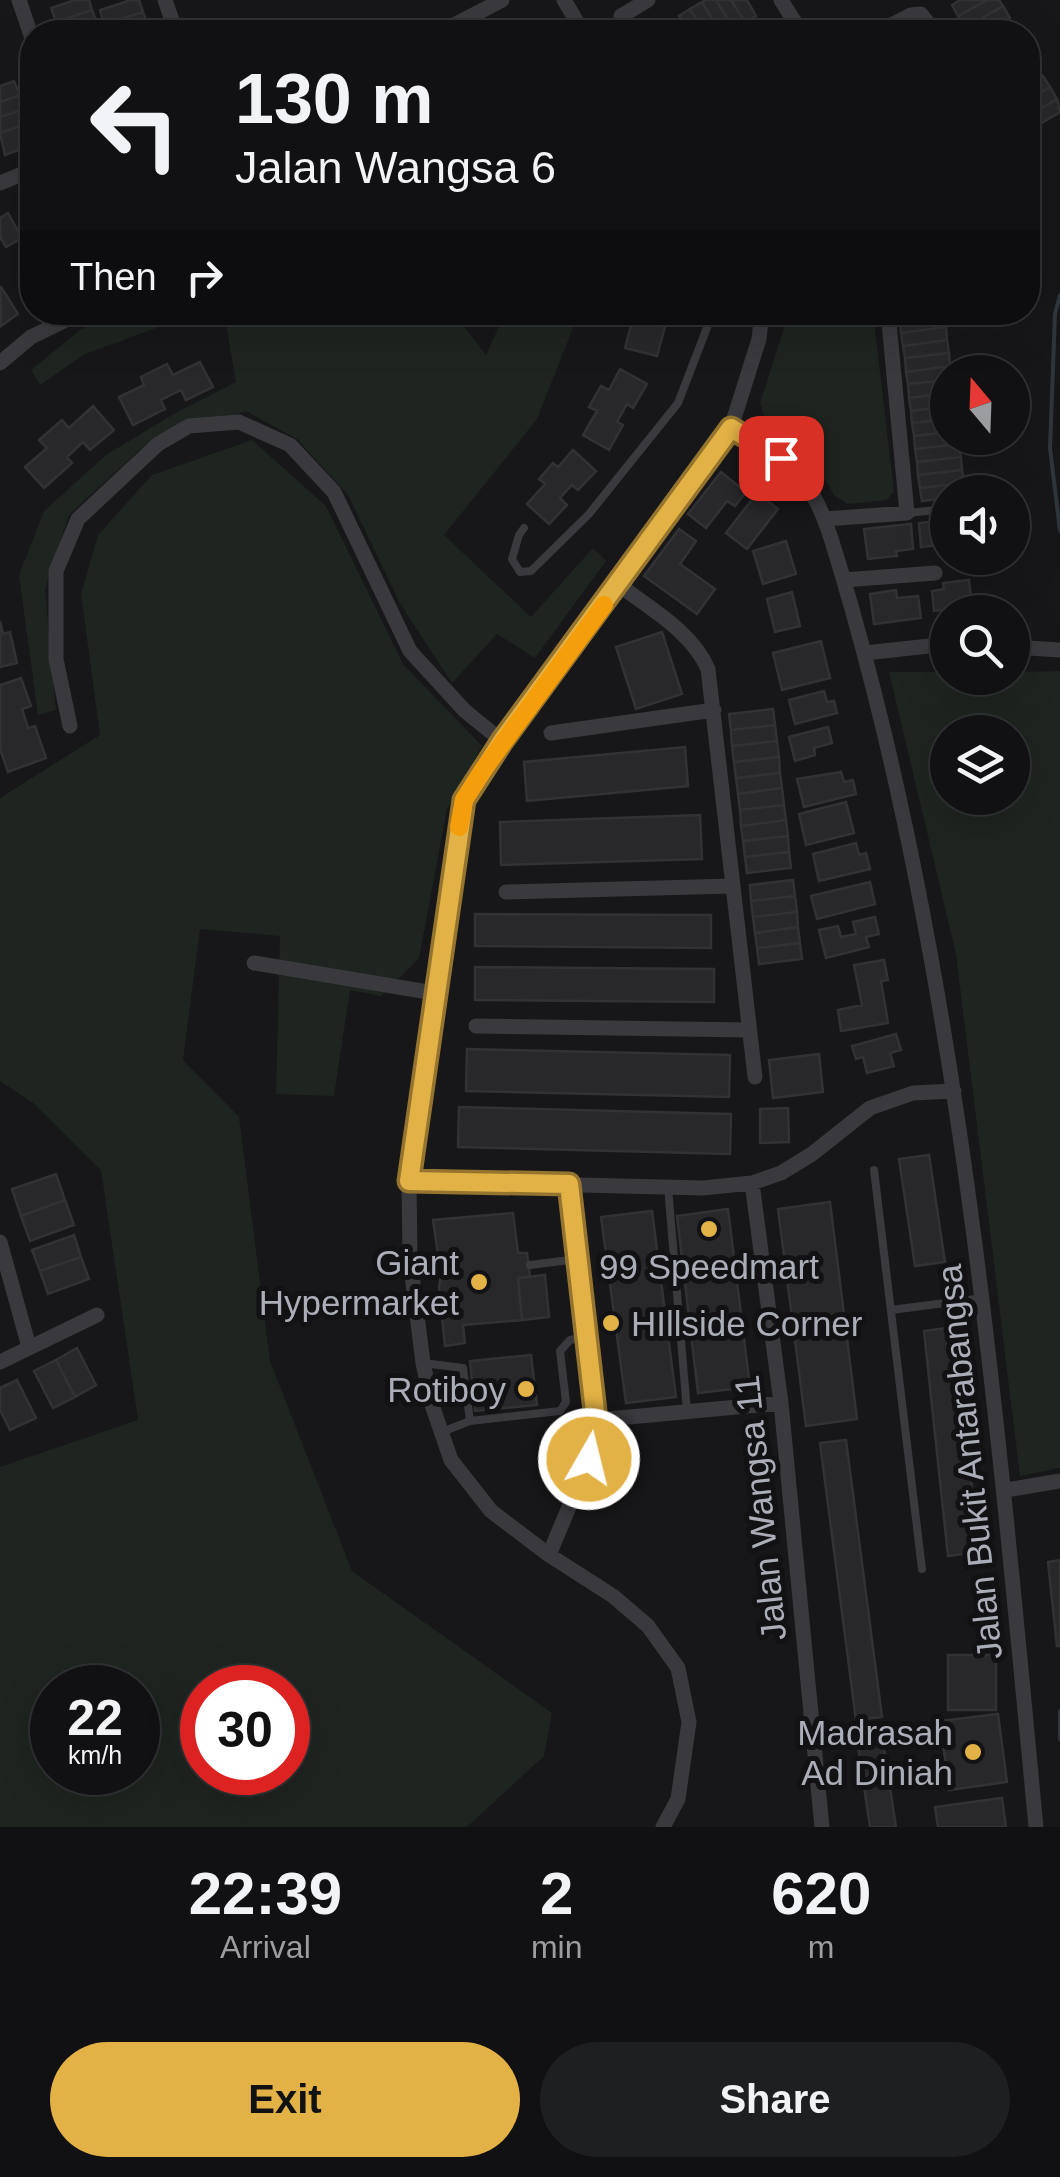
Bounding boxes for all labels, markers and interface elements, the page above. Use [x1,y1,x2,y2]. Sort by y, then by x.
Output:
icon: left [70,60,200,190]
text: 130 m [235,60,433,138]
text: Jalan Wangsa 6 [235,142,556,193]
icon: right [177,250,232,305]
text: Then [70,256,157,298]
north arrow [930,355,1030,455]
map controls [930,355,1030,815]
pin [739,416,824,501]
icon: arrive [754,431,809,486]
button: sound [930,475,1030,575]
button: search [930,595,1030,695]
button: layers [930,715,1030,815]
marker: 99 Speedmart [698,1218,720,1240]
place label: Giant Hypermarket [259,1243,459,1322]
place label: 99 Speedmart [599,1247,819,1286]
street label: Jalan Bukit Antarabangsa [929,1262,1009,1661]
marker: Giant Hypermarket [468,1271,490,1293]
place label: HIllside Corner [631,1304,863,1343]
marker: HIllside Corner [600,1312,622,1334]
place label: Rotiboy [387,1370,507,1409]
street label: Jalan Wangsa 11 [727,1373,793,1643]
marker: Rotiboy [515,1378,537,1400]
position arrow [537,1407,641,1511]
speed limit sign: 30 [180,1665,310,1795]
text: 22 [67,1690,123,1746]
place label: Madrasah Ad Diniah [797,1713,953,1792]
text: km/h [68,1741,122,1769]
marker: Madrasah Ad Diniah [962,1741,984,1763]
text: 22:39 [189,1860,342,1927]
text: 2 [540,1860,573,1927]
text: 620 [771,1860,871,1927]
text: Arrival [220,1929,311,1965]
text: min [531,1929,582,1965]
text: m [808,1929,835,1965]
button: Exit [50,2042,520,2157]
button: Share [540,2042,1010,2157]

